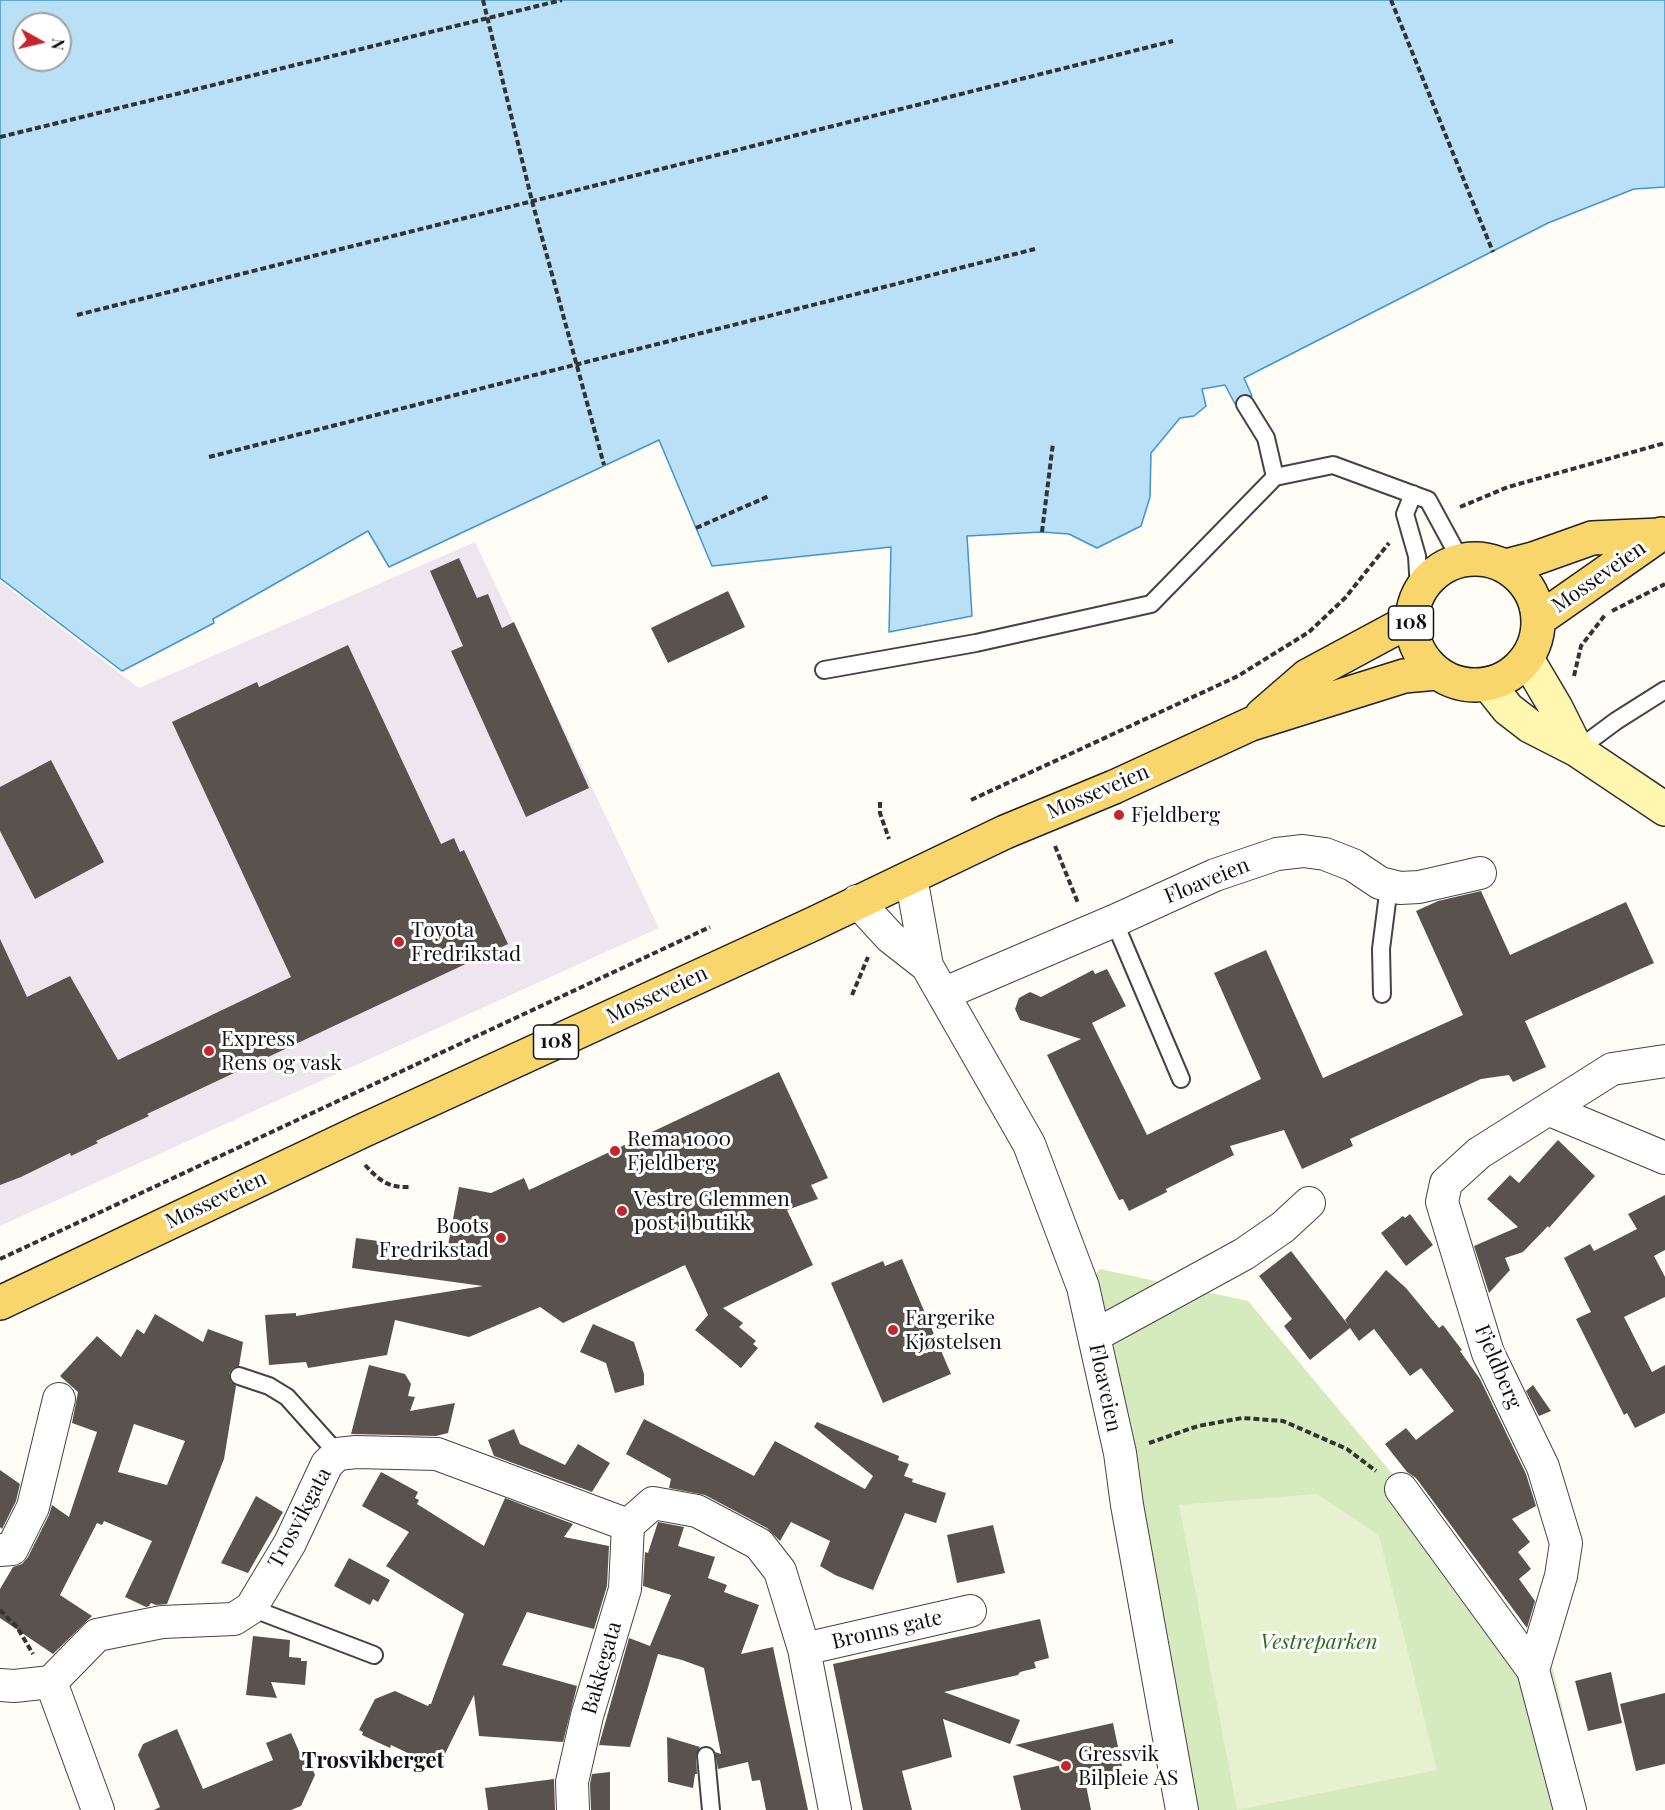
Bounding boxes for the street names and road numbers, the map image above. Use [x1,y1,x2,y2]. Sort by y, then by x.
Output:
street label: Mosseveien [1547,535,1651,619]
road number: 108 [1388,606,1434,640]
street label: Mosseveien [1043,759,1153,825]
street label: Floaveien [1161,853,1253,909]
street label: Mosseveien [602,961,712,1029]
road number: 108 [534,1025,578,1059]
street label: Mosseveien [161,1166,271,1234]
street label: Fjeldberg [1469,1321,1527,1413]
street label: Floaveien [1083,1342,1127,1434]
street label: Trosvikgata [263,1463,337,1573]
street label: Bronns gate [829,1605,945,1655]
street label: Bakkegata [577,1619,627,1717]

